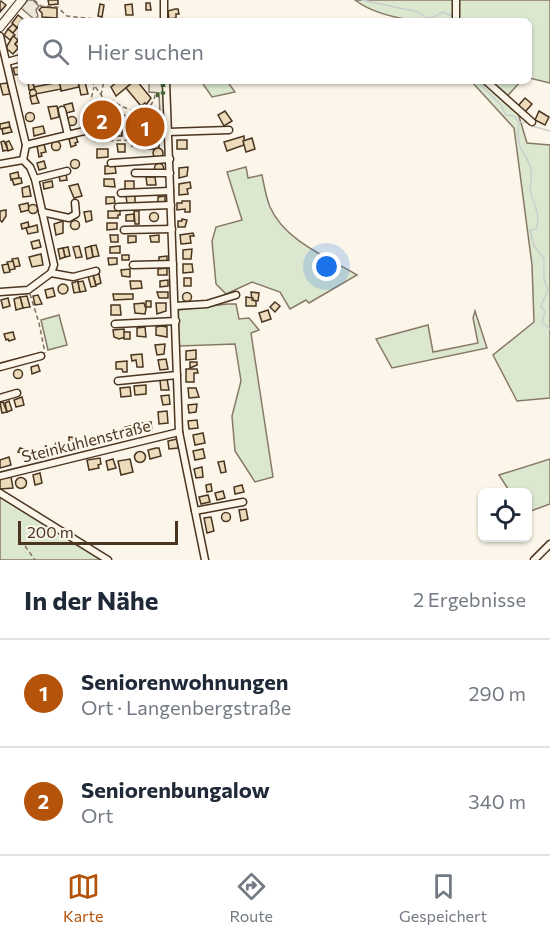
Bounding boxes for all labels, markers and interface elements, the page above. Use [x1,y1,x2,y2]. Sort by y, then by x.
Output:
search box [18,18,532,84]
icon: search [39,35,72,68]
text: Hier suchen [87,38,204,65]
pin: 2 [82,98,122,142]
pin: 1 [126,104,164,150]
your location [312,252,341,281]
street label: Steinkuhlenstraße [19,415,152,466]
map controls [478,488,532,542]
button: locate [478,488,532,542]
scale bar [18,518,178,546]
text: 200 m [27,522,74,541]
text: In der Nähe [24,584,159,615]
text: 2 Ergebnisse [413,587,526,611]
text: Seniorenwohnungen [81,668,288,695]
text: 1 [39,681,48,705]
text: 290 m [468,681,526,705]
text: Ort · Langenbergstraße [81,695,291,719]
text: Seniorenbungalow [81,776,270,803]
text: 2 [38,789,49,813]
text: 340 m [468,789,526,813]
text: Ort [81,803,114,827]
tab: Karte [63,870,103,925]
tab: Route [229,870,273,925]
tab: Gespeichert [399,870,487,925]

